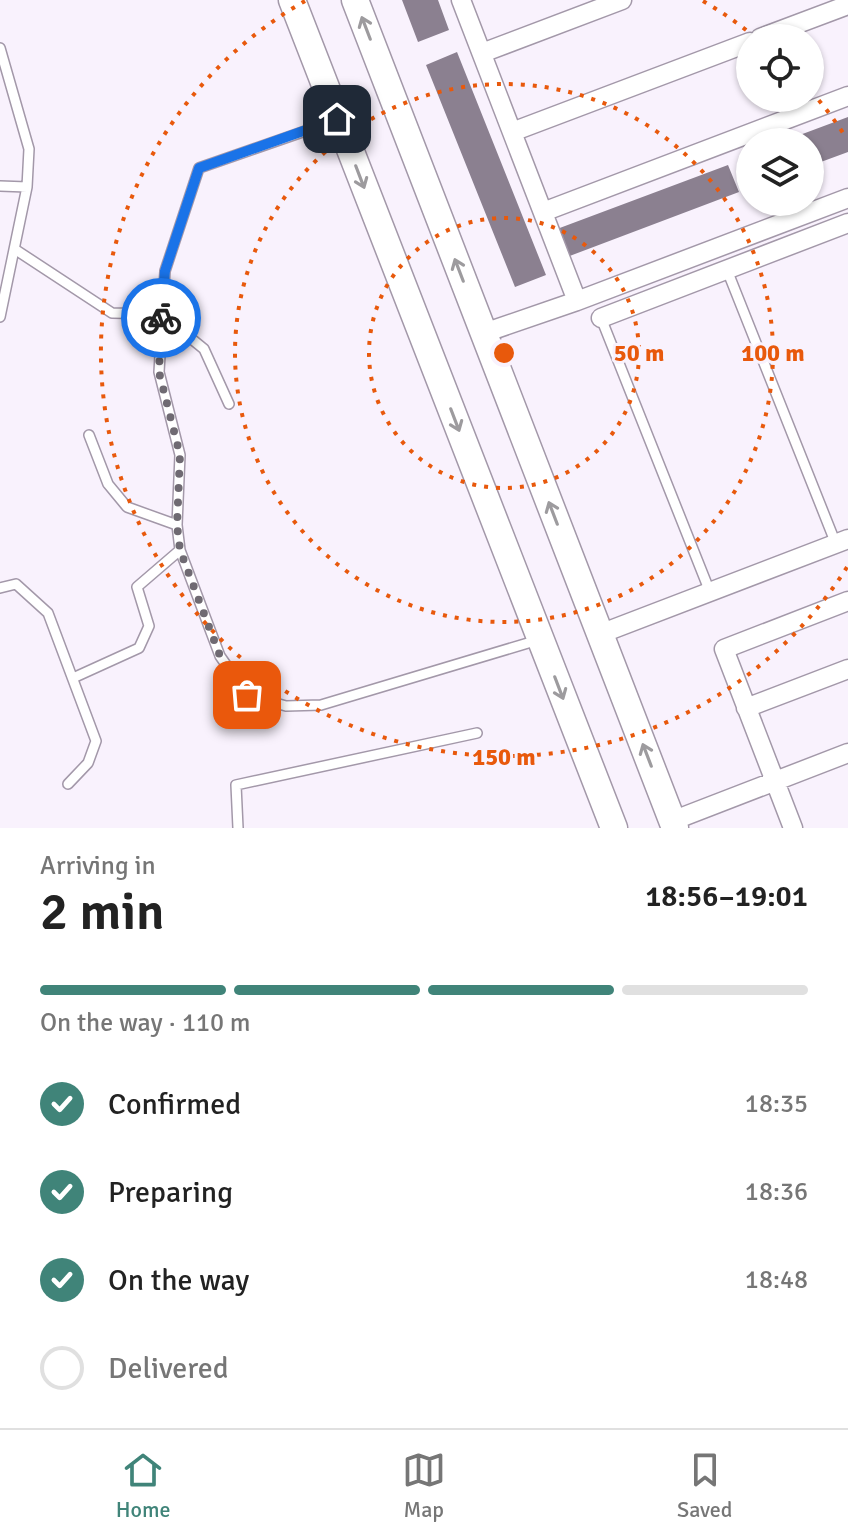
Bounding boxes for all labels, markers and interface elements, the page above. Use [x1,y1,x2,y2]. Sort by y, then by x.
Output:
one-way arrow [358,16,372,40]
map controls [736,24,824,216]
button: locate [736,24,824,112]
pin [303,85,371,153]
icon: home [315,97,359,141]
button: layers [736,128,824,216]
one-way arrow [354,164,368,189]
one-way arrow [451,258,465,283]
courier [121,278,201,358]
icon: bike [139,296,183,340]
text: 50 m [614,338,664,368]
text: 100 m [741,338,805,368]
centre of rings [490,339,518,367]
one-way arrow [448,407,463,432]
one-way arrow [545,501,559,526]
pin [213,661,281,729]
icon: bag [225,673,269,717]
one-way arrow [553,675,567,700]
text: 150 m [472,742,536,772]
one-way arrow [638,743,653,768]
text: Arriving in [40,850,156,882]
text: 18:56–19:01 [645,878,808,915]
text: 2 min [40,880,165,944]
text: On the way · 110 m [40,1007,250,1039]
icon: check [40,1082,84,1126]
text: Confirmed [108,1086,241,1123]
text: 18:35 [745,1088,808,1120]
icon: check [40,1170,84,1214]
text: Preparing [108,1174,233,1211]
text: 18:36 [745,1176,808,1208]
icon: check [40,1258,84,1302]
text: On the way [108,1262,249,1299]
text: 18:48 [745,1264,808,1296]
text: Delivered [108,1350,229,1387]
tab: Home [116,1448,170,1523]
tab: Map [402,1448,446,1523]
tab: Saved [677,1448,732,1523]

